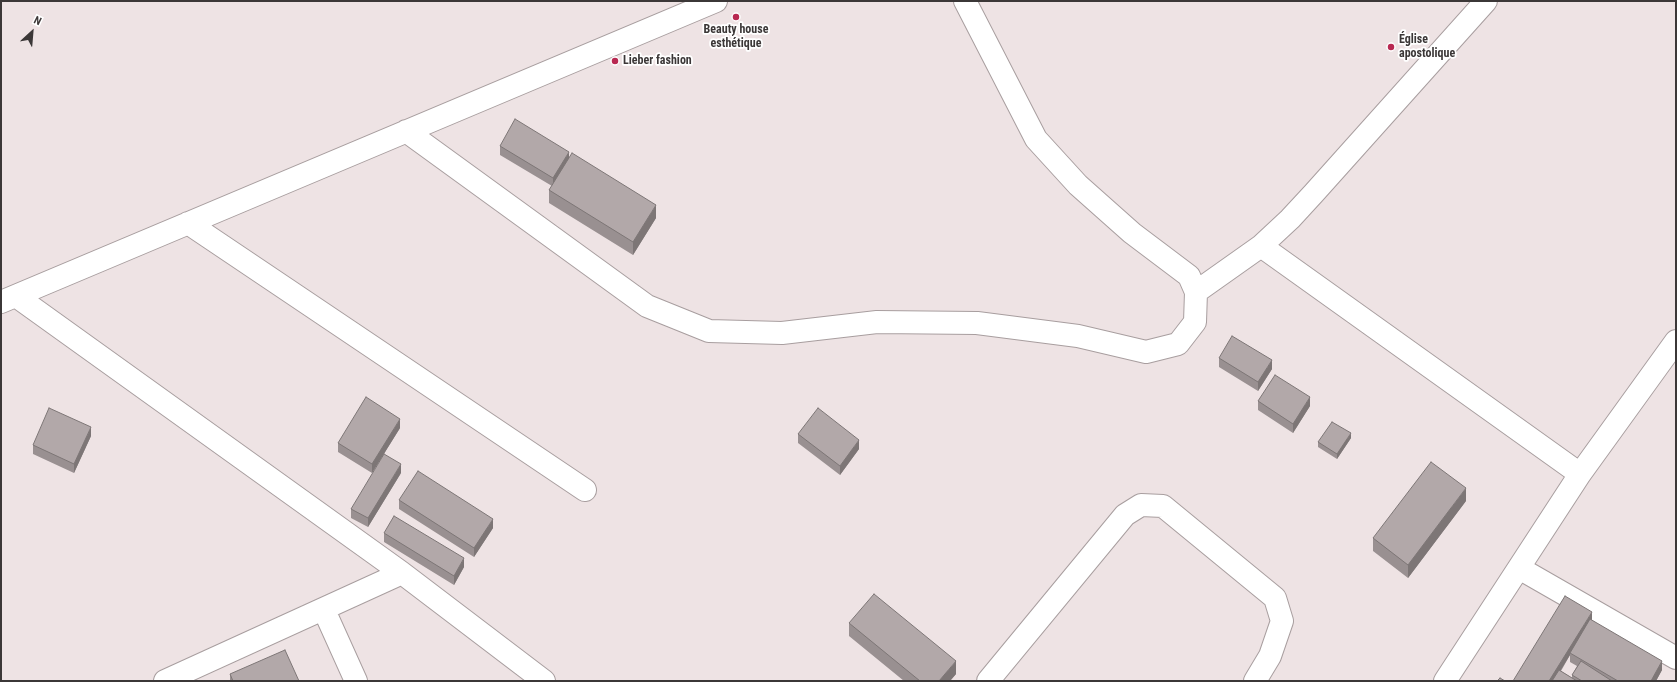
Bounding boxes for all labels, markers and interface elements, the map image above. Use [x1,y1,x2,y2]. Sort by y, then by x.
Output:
north arrow [12,12,52,52]
marker: Beauty house esthétique [731,12,741,22]
text: N [32,13,43,28]
place label: Beauty house esthétique [704,23,768,51]
place label: Église apostolique [1399,33,1455,61]
marker: Église apostolique [1386,42,1396,52]
place label: Lieber fashion [623,54,692,68]
marker: Lieber fashion [610,56,620,66]

